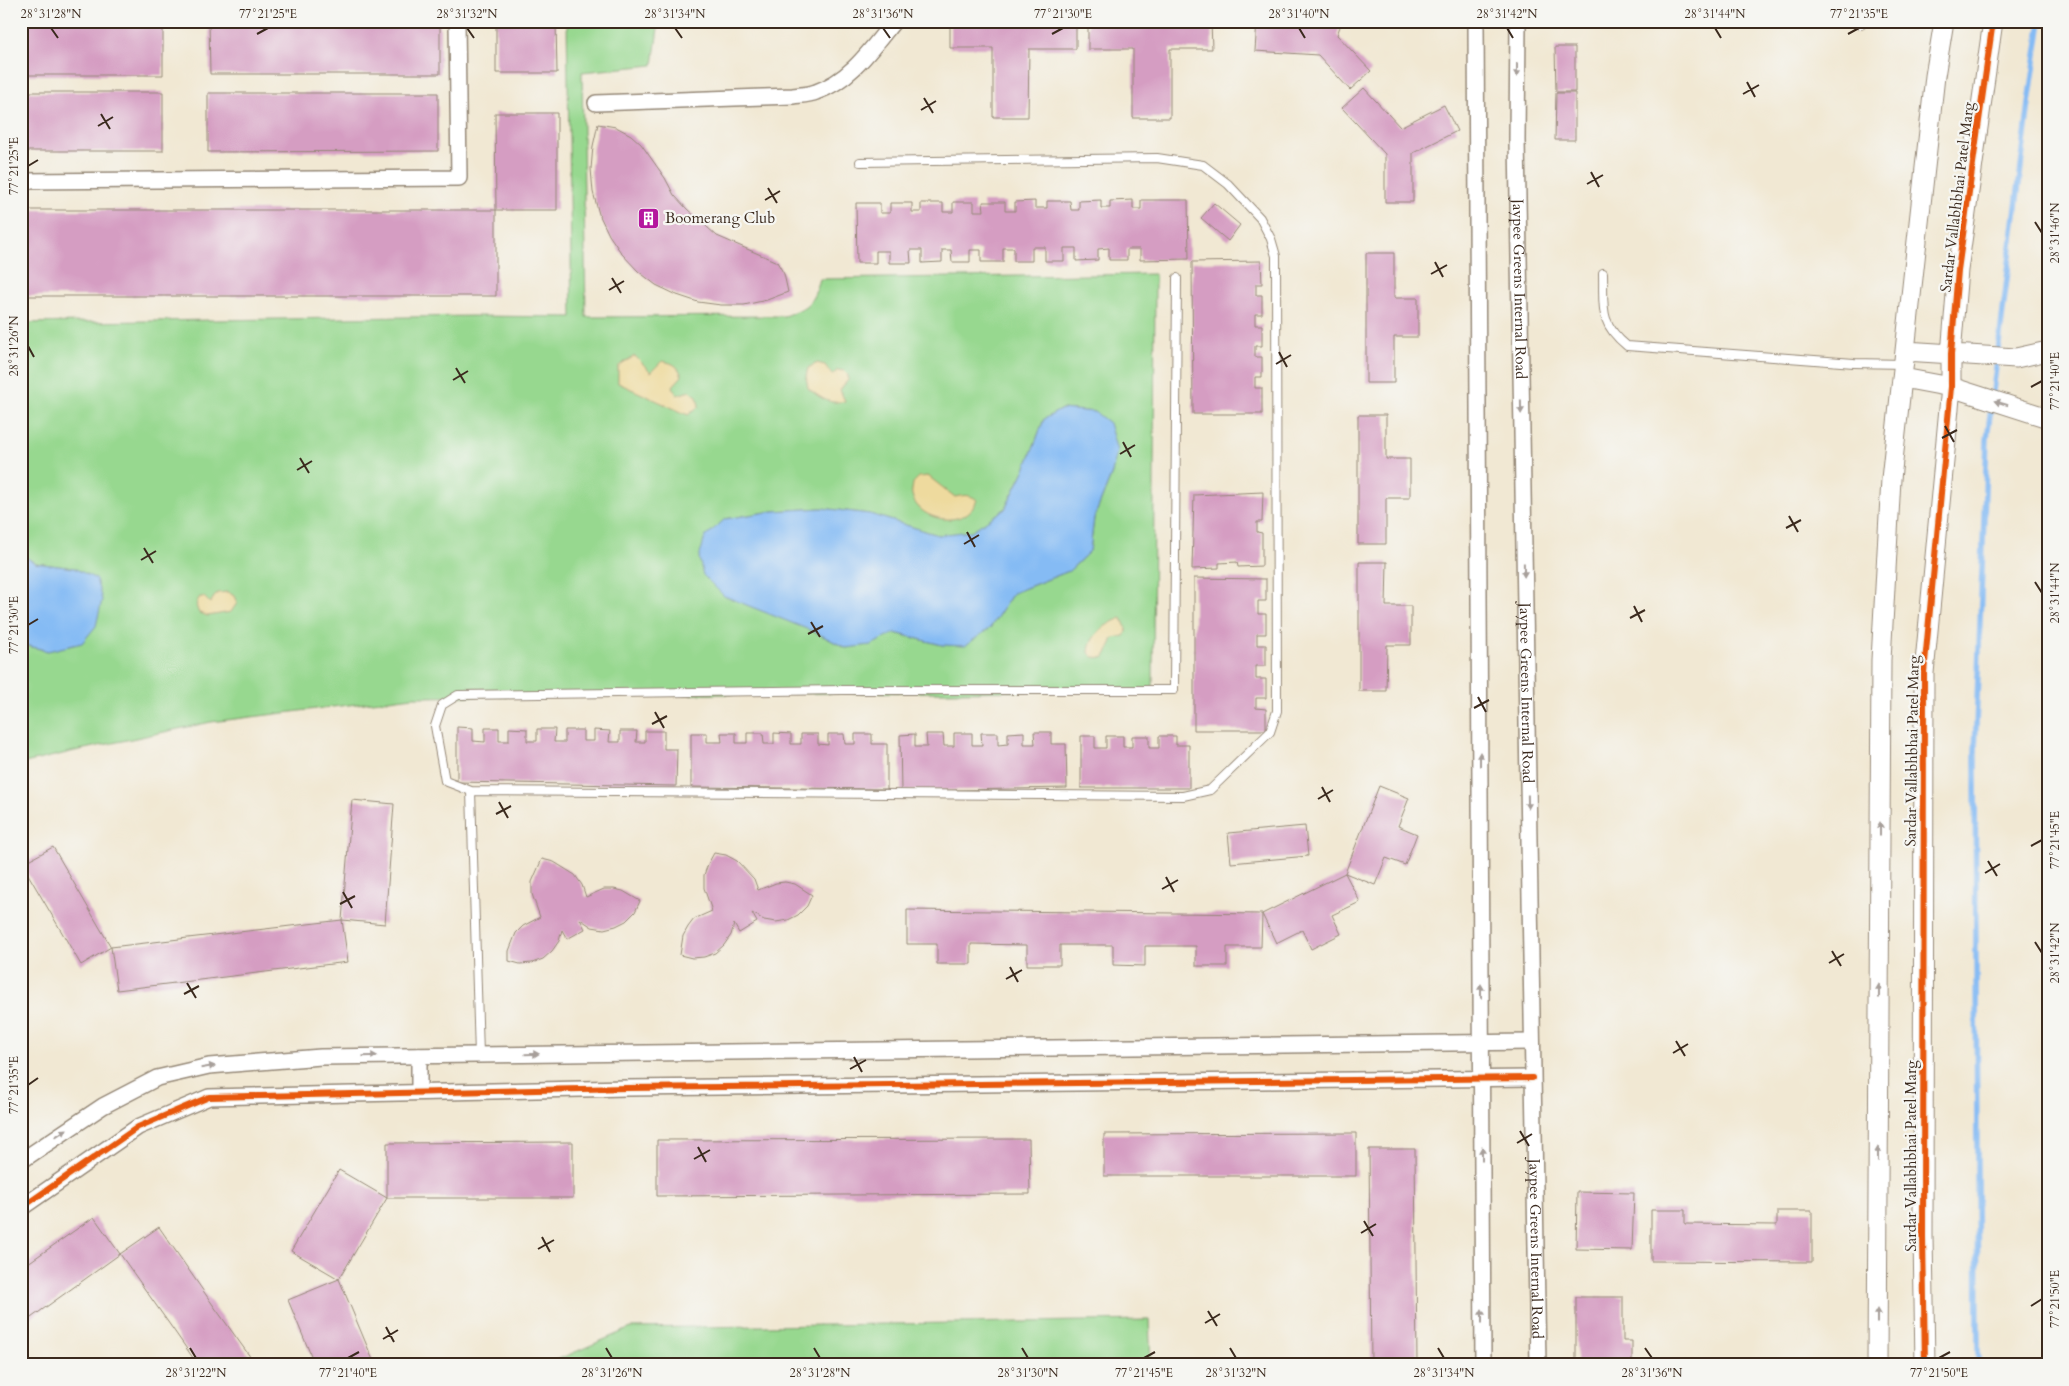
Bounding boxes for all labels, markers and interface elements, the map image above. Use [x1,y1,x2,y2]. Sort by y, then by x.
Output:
text: 28°31'28"N [21,6,82,22]
text: 77°21'25"E [239,6,297,22]
text: 28°31'32"N [437,6,498,22]
text: 28°31'34"N [645,6,706,22]
text: 28°31'36"N [853,6,914,22]
text: 77°21'30"E [1034,6,1092,22]
text: 28°31'40"N [1269,6,1330,22]
text: 28°31'42"N [1477,6,1538,22]
text: 28°31'44"N [1685,6,1746,22]
text: 77°21'35"E [1830,6,1888,22]
one-way arrow [1513,62,1521,78]
street label: Sardar Vallabhbhai Patel Marg [1935,100,1979,293]
text: 77°21'25"E [6,137,22,195]
street label: Jaypee Greens Internal Road [1508,197,1531,379]
text: 28°31'46"N [2047,202,2063,263]
building icon: Boomerang Club [637,206,661,230]
place label: Boomerang Club [665,208,775,228]
text: 28°31'26"N [6,315,22,376]
text: 77°21'40"E [2047,352,2063,410]
one-way arrow [1994,399,2009,407]
one-way arrow [1517,400,1525,416]
one-way arrow [1520,562,1528,578]
text: 28°31'44"N [2047,562,2063,623]
text: 77°21'30"E [6,596,22,654]
street label: Jaypee Greens Internal Road [1515,601,1538,783]
street label: Sardar Vallabhbhai Patel Marg [1900,654,1924,847]
one-way arrow [1476,750,1484,766]
one-way arrow [1524,795,1532,811]
text: 77°21'45"E [2047,811,2063,869]
one-way arrow [1876,820,1884,836]
text: 28°31'42"N [2047,922,2063,983]
one-way arrow [1477,983,1485,999]
one-way arrow [1875,983,1883,999]
one-way arrow [524,1050,540,1058]
one-way arrow [362,1052,378,1060]
text: 77°21'35"E [6,1056,22,1114]
street label: Sardar Vallabhbhai Patel Marg [1901,1060,1921,1252]
one-way arrow [200,1063,216,1071]
one-way arrow [55,1128,68,1138]
one-way arrow [1478,1145,1486,1161]
one-way arrow [1874,1145,1882,1161]
street label: Jaypee Greens Internal Road [1524,1157,1548,1339]
text: 77°21'50"E [2047,1270,2063,1328]
one-way arrow [1478,1308,1486,1324]
one-way arrow [1873,1308,1881,1324]
text: 28°31'22"N [166,1365,227,1381]
text: 77°21'40"E [319,1365,377,1381]
text: 28°31'26"N [582,1365,643,1381]
text: 28°31'28"N [790,1365,851,1381]
text: 28°31'30"N [998,1365,1059,1381]
text: 77°21'45"E [1115,1365,1173,1381]
text: 28°31'32"N [1206,1365,1267,1381]
text: 28°31'34"N [1414,1365,1475,1381]
text: 28°31'36"N [1622,1365,1683,1381]
text: 77°21'50"E [1910,1365,1968,1381]

